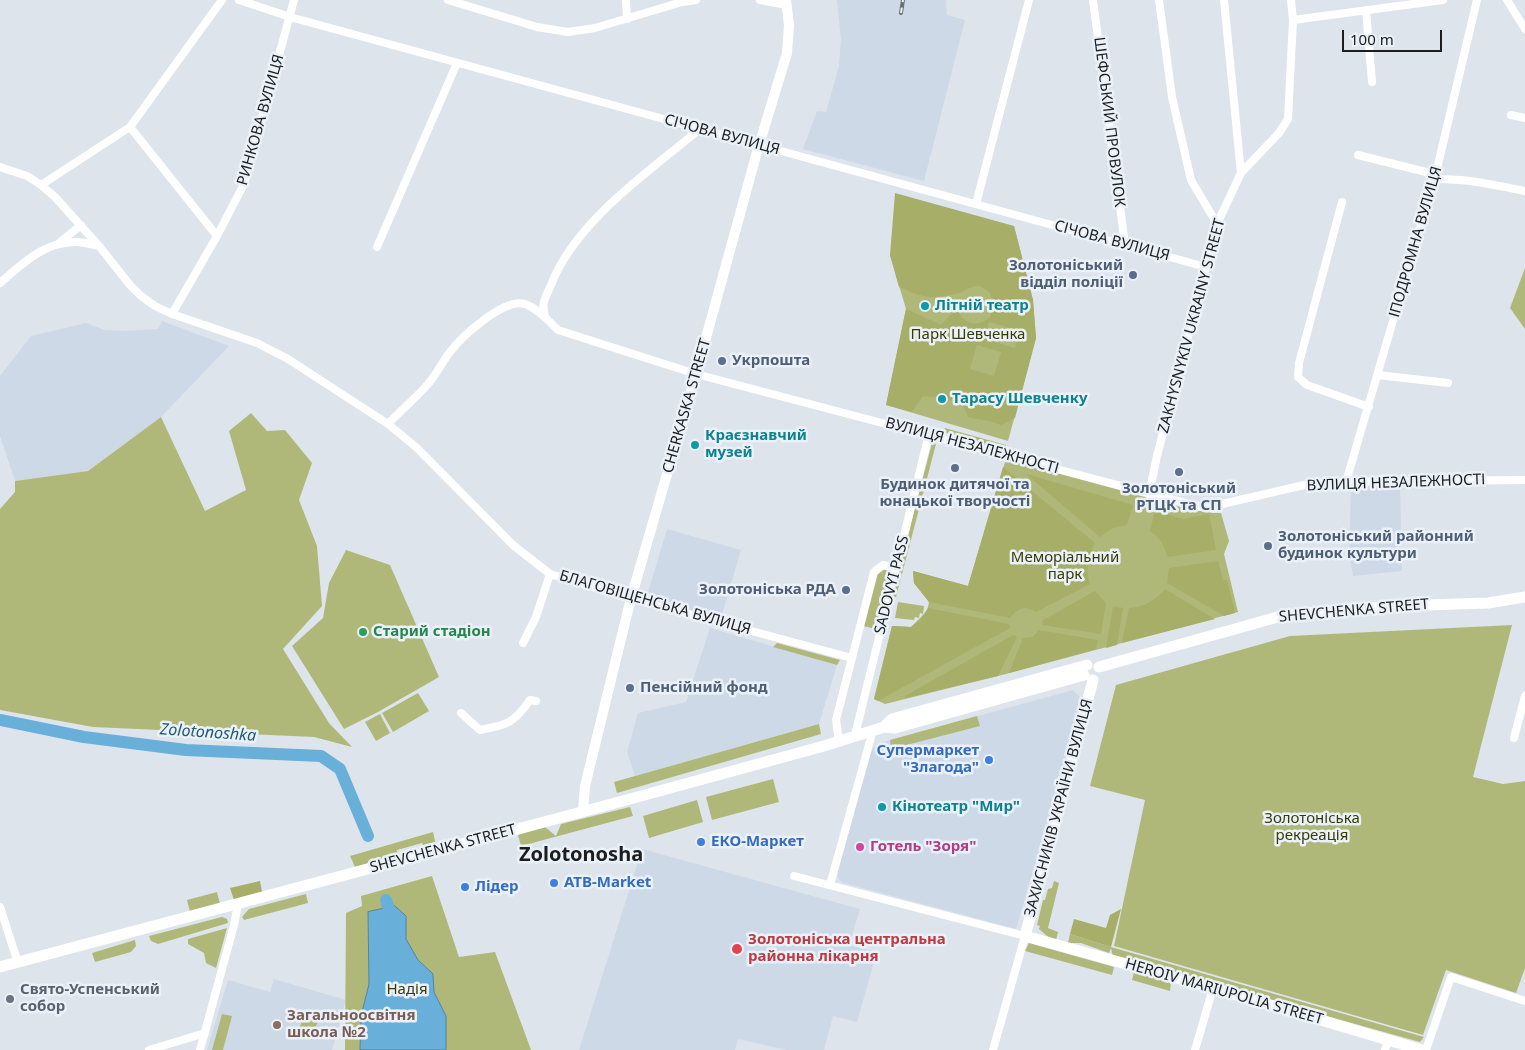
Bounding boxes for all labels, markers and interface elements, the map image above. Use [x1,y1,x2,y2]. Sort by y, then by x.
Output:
scale bar [1345,20,1445,52]
text: 100 m [1350,29,1394,49]
street label: ШЕФСЬКИЙ ПРОВУЛОК [1090,36,1128,208]
street label: РИНКОВА ВУЛИЦЯ [234,52,288,188]
street label: СІЧОВА ВУЛИЦЯ [662,111,782,159]
street label: ІПОДРОМНА ВУЛИЦЯ [1386,164,1446,320]
street label: СІЧОВА ВУЛИЦЯ [1052,217,1172,265]
street label: ZAKHYSNYKIV UKRAINY STREET [1155,217,1229,435]
place label: Золотоніський відділ поліції [1009,257,1123,292]
marker: Золотоніський відділ поліції [1127,269,1139,281]
place label: Літній театр [935,297,1029,315]
marker: Літній театр [919,300,931,312]
park label: Парк Шевченка [911,326,1025,344]
street label: CHERKASKA STREET [659,337,715,475]
place label: Укрпошта [732,352,810,370]
marker: Укрпошта [716,355,728,367]
place label: Тарасу Шевченку [952,390,1087,408]
marker: Тарасу Шевченку [936,393,948,405]
street label: ВУЛИЦЯ НЕЗАЛЕЖНОСТІ [883,414,1061,478]
place label: Краєзнавчий музей [705,427,807,462]
marker: Краєзнавчий музей [689,439,701,451]
marker: Будинок дитячої та юнацької творчості [949,462,961,474]
marker: Золотоніський РТЦК та СП [1173,466,1185,478]
street label: ВУЛИЦЯ НЕЗАЛЕЖНОСТІ [1306,471,1486,495]
place label: Будинок дитячої та юнацької творчості [880,476,1030,511]
place label: Золотоніський РТЦК та СП [1122,480,1236,515]
place label: Золотоніський районний будинок культури [1278,528,1474,563]
street label: SADOVYI PASS [871,534,913,636]
marker: Золотоніський районний будинок культури [1262,540,1274,552]
park label: Меморіальний парк [1011,549,1119,584]
street label: БЛАГОВІЩЕНСЬКА ВУЛИЦЯ [557,567,753,639]
place label: Золотоніська РДА [699,581,836,599]
marker: Золотоніська РДА [840,584,852,596]
street label: SHEVCHENKA STREET [1278,595,1430,627]
place label: Старий стадіон [373,623,491,641]
marker: Старий стадіон [357,626,369,638]
place label: Пенсійний фонд [640,679,767,697]
marker: Пенсійний фонд [624,682,636,694]
street label: ЗАХИСНИКІВ УКРАЇНИ ВУЛИЦЯ [1021,697,1097,919]
water label: Zolotonoshka [159,720,257,746]
place label: Супермаркет "Злагода" [877,742,979,777]
marker: Супермаркет "Злагода" [983,754,995,766]
place label: Кінотеатр "Мир" [892,798,1020,816]
marker: Кінотеатр "Мир" [876,801,888,813]
park label: Золотоніська рекреація [1264,810,1360,845]
street label: SHEVCHENKA STREET [368,821,518,877]
place label: ЕКО-Маркет [711,833,804,851]
marker: ЕКО-Маркет [695,836,707,848]
place label: Готель "Зоря" [870,838,976,856]
marker: Готель "Зоря" [854,841,866,853]
district label: Zolotonosha [519,843,643,867]
place label: ATB-Market [564,874,651,892]
marker: ATB-Market [548,877,560,889]
place label: Лідер [475,878,518,896]
marker: Лідер [459,881,471,893]
place label: Золотоніська центральна районна лікарня [748,931,946,966]
marker: Золотоніська центральна районна лікарня [730,942,744,956]
street label: HEROIV MARIUPOLIA STREET [1123,955,1325,1029]
place label: Свято-Успенський собор [20,981,160,1016]
park label: Надія [386,981,428,999]
marker: Свято-Успенський собор [4,993,16,1005]
place label: Загальноосвітня школа №2 [287,1007,415,1042]
marker: Загальноосвітня школа №2 [271,1019,283,1031]

